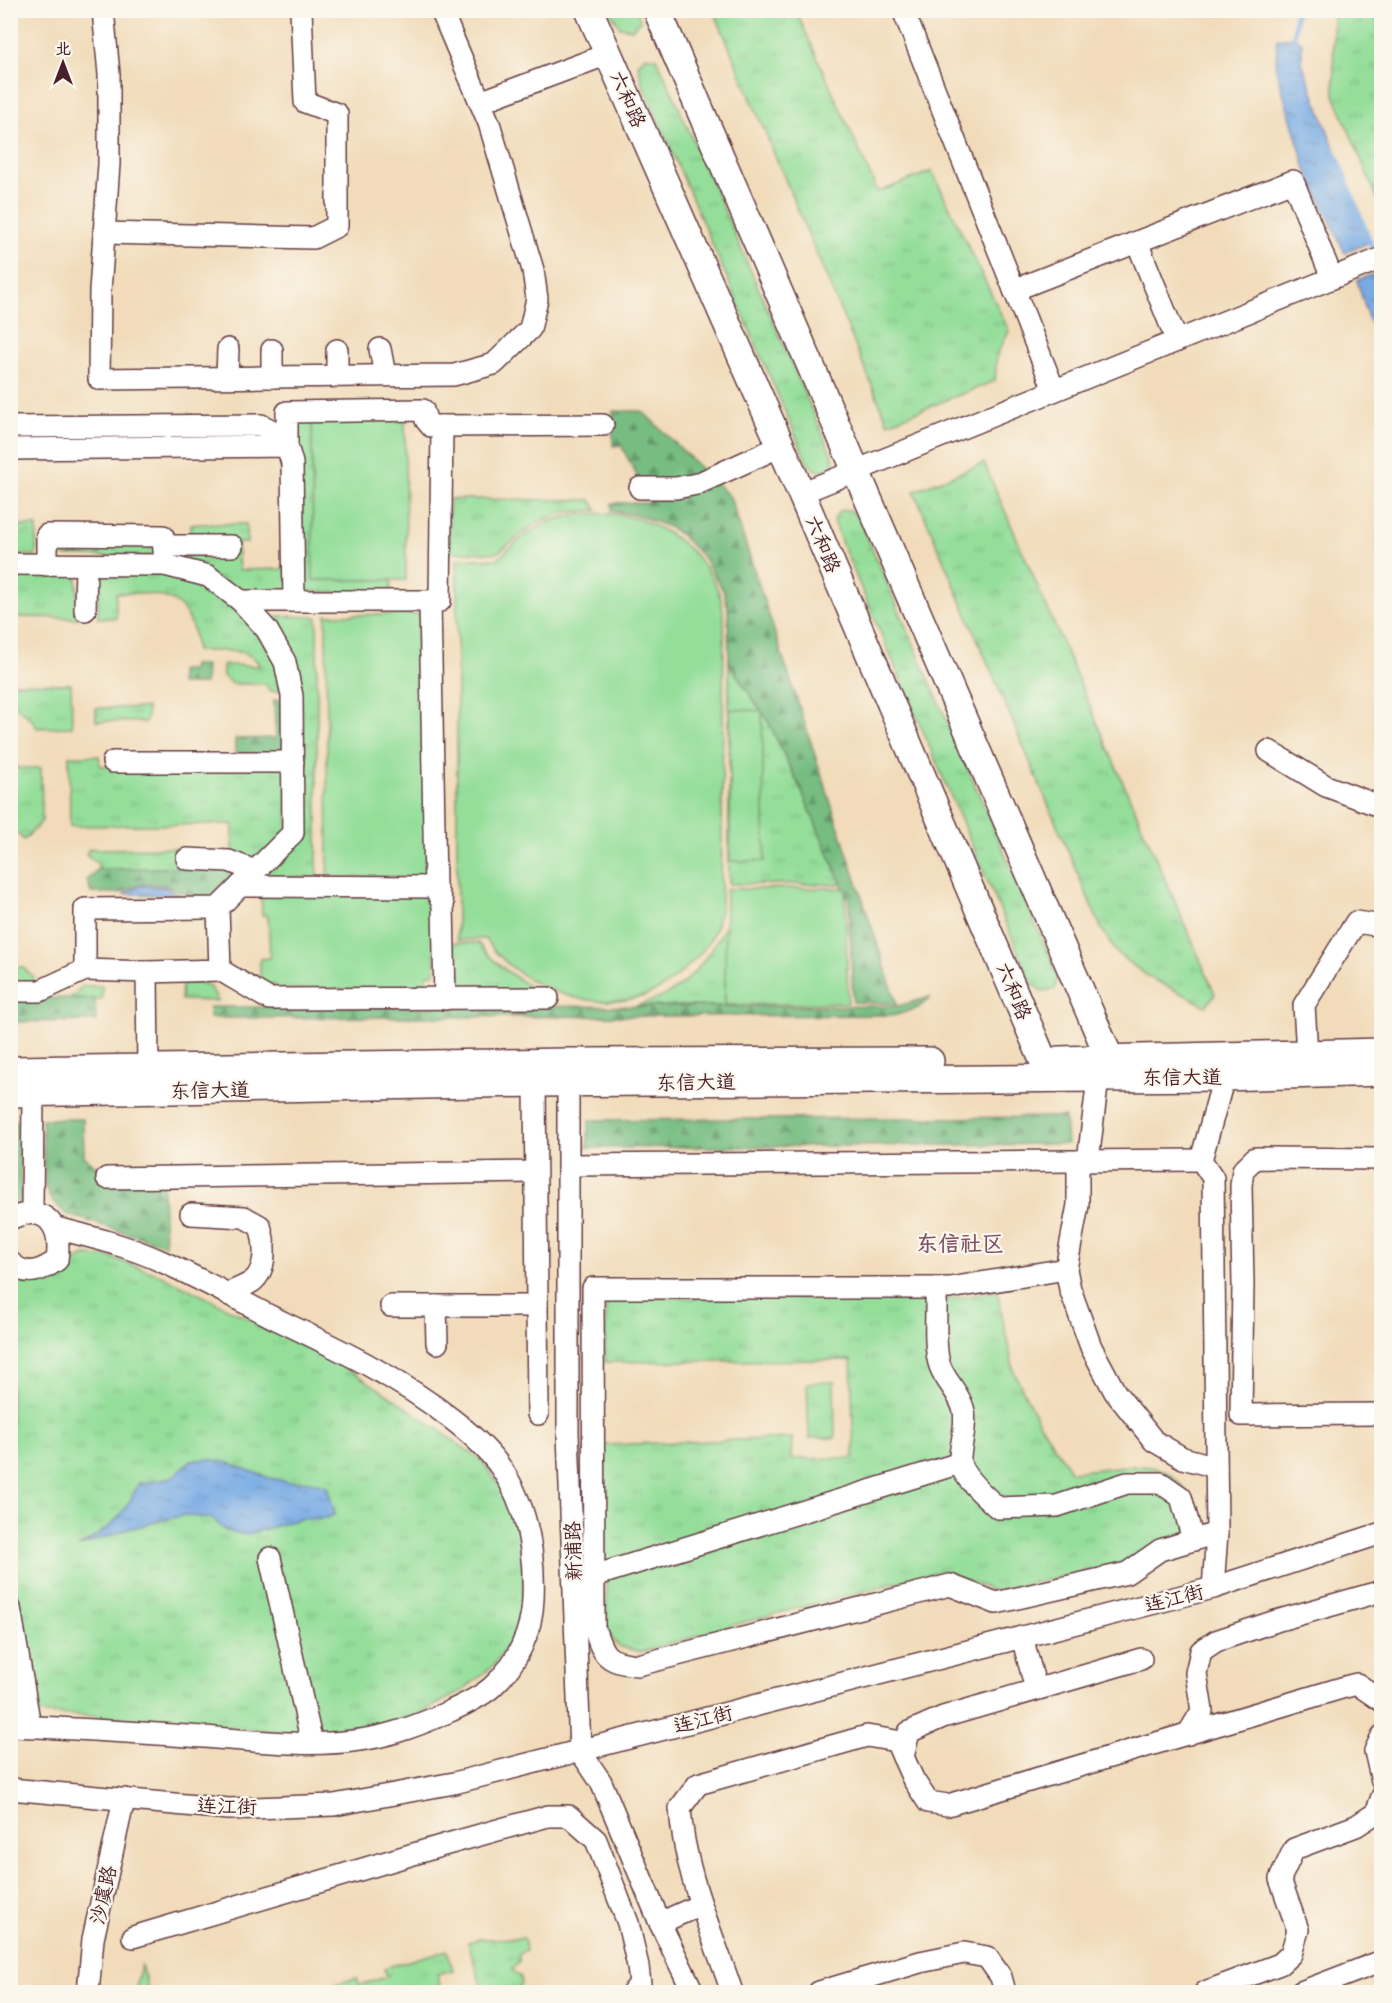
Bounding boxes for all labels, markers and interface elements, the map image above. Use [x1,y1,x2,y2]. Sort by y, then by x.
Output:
north arrow [33,33,93,93]
text: 北 [55,37,71,58]
street label: 六和路 [605,66,653,132]
street label: 六和路 [800,511,848,577]
street label: 六和路 [991,958,1039,1024]
street label: 东信大道 [1142,1063,1222,1089]
street label: 东信大道 [656,1067,736,1095]
street label: 东信大道 [170,1075,250,1103]
district label: 东信社区 [916,1228,1004,1257]
street label: 新浦路 [558,1520,586,1581]
street label: 连江街 [1142,1577,1206,1617]
street label: 连江街 [671,1698,735,1738]
street label: 连江街 [197,1791,257,1819]
street label: 沙虞路 [83,1862,121,1927]

